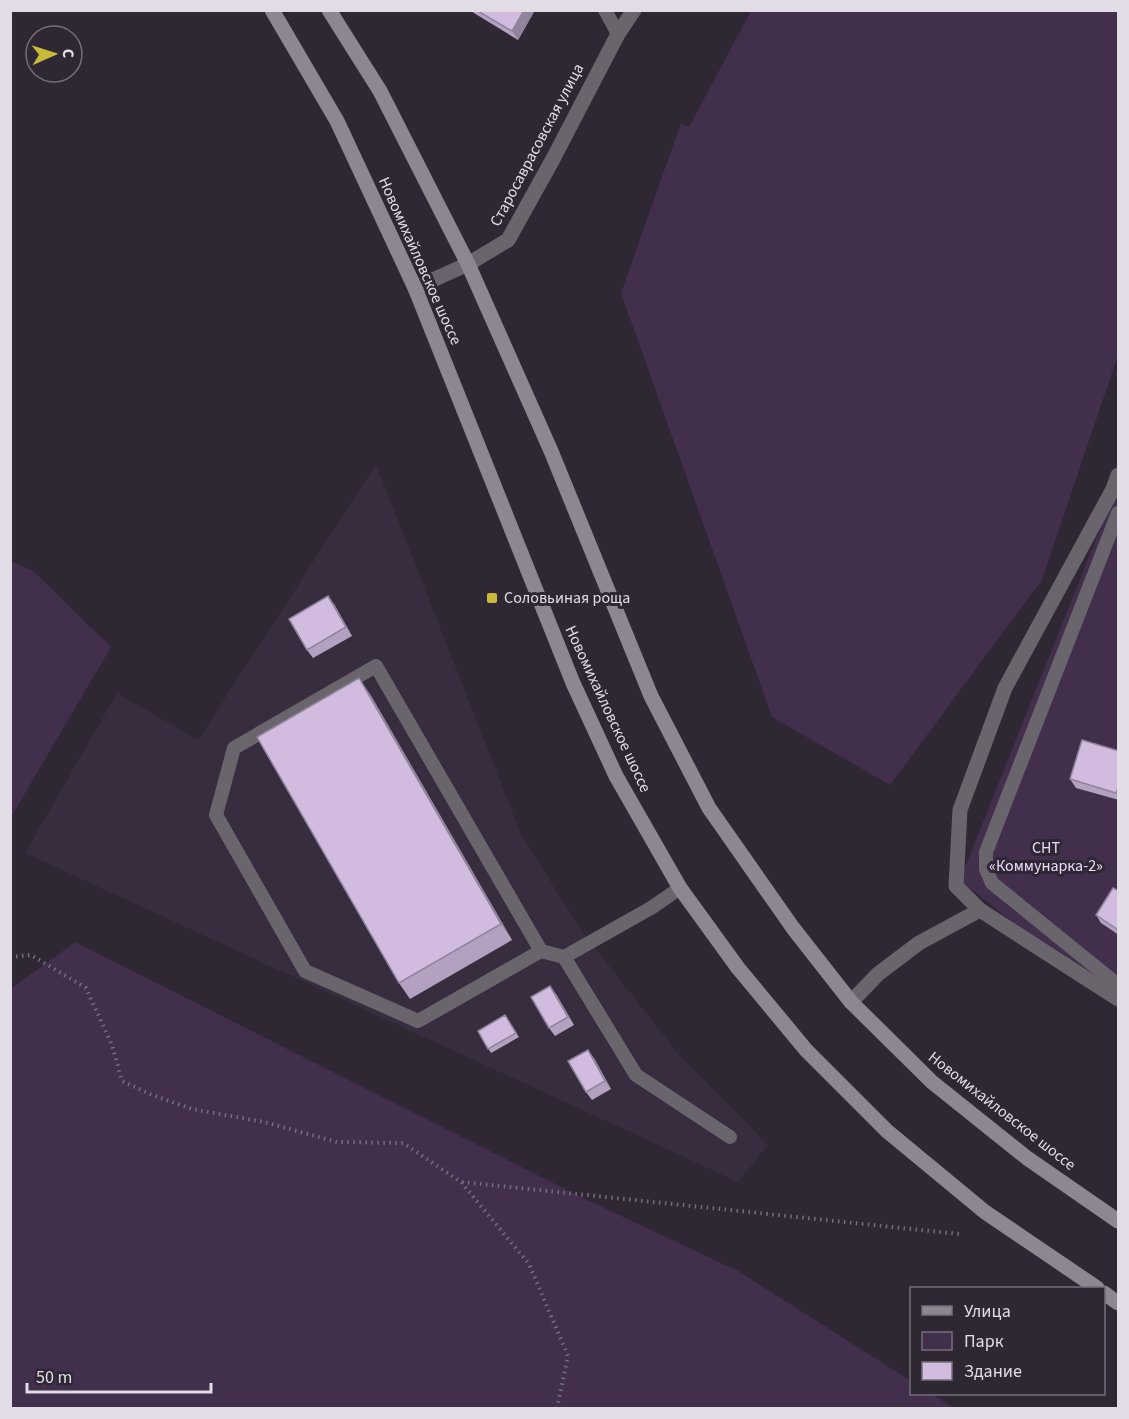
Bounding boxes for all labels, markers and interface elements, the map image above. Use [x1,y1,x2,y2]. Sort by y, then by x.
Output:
north arrow [24,24,84,84]
text: С [57,48,79,58]
street label: Старосаврасовская улица [485,60,589,230]
street label: Новомихайловское шоссе [373,174,467,349]
place label: Соловьиная роща [504,587,630,609]
marker: Соловьиная роща [485,591,499,605]
street label: Новомихайловское шоссе [560,622,656,796]
park label: СНТ «Коммунарка-2» [989,837,1103,877]
street label: Новомихайловское шоссе [924,1046,1080,1176]
legend [910,1287,1105,1395]
text: Улица [964,1299,1011,1324]
text: Парк [964,1329,1004,1354]
scale bar [27,1356,212,1394]
text: Здание [964,1359,1022,1384]
text: 50 m [36,1365,72,1390]

